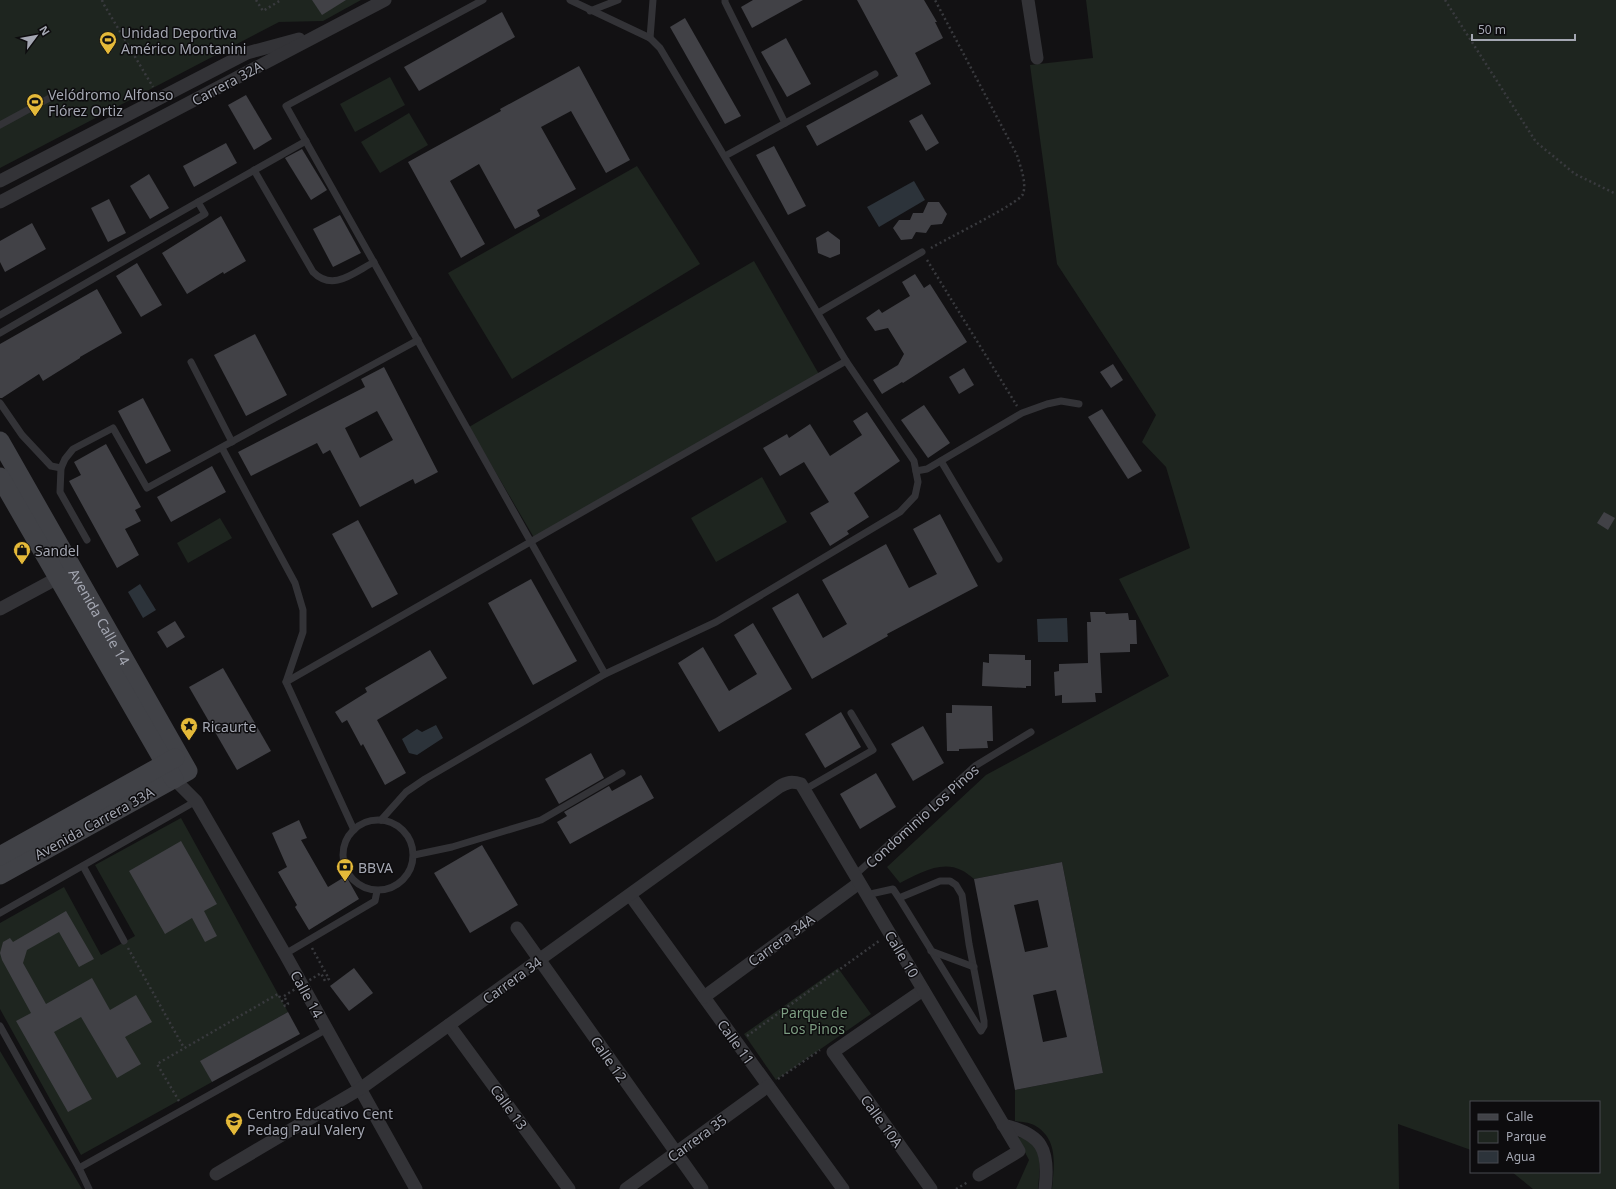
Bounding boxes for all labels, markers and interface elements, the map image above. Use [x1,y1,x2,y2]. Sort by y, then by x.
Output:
north arrow [16,16,56,56]
scale bar [1472,16,1575,42]
text: 50 m [1478,21,1506,38]
text: N [36,23,54,38]
place label: Unidad Deportiva Américo Montanini [121,23,246,58]
sports icon: Unidad Deportiva Américo Montanini [98,30,118,55]
street label: Carrera 32A [188,56,266,110]
place label: Velódromo Alfonso Flórez Ortiz [48,85,174,120]
sports icon: Velódromo Alfonso Flórez Ortiz [25,92,45,117]
shop icon: Sandel [12,540,32,565]
place label: Sandel [35,541,79,560]
street label: Avenida Calle 14 [65,565,135,668]
place icon: Ricaurte [179,716,199,741]
place label: Ricaurte [202,717,256,736]
street label: Condominio Los Pinos [861,760,983,872]
street label: Avenida Carrera 33A [31,782,157,864]
bank icon: BBVA [335,857,355,882]
place label: BBVA [358,858,393,877]
street label: Carrera 34A [744,909,818,971]
street label: Calle 10 [881,927,923,981]
street label: Carrera 34 [479,952,545,1008]
street label: Calle 14 [286,967,328,1021]
park label: Parque de Los Pinos [780,1003,848,1038]
street label: Calle 11 [713,1016,759,1068]
street label: Calle 12 [586,1032,632,1086]
street label: Calle 13 [486,1081,532,1133]
street label: Calle 10A [857,1091,907,1151]
legend [1470,1101,1600,1173]
place label: Centro Educativo Cent Pedag Paul Valery [247,1104,393,1139]
text: Calle [1506,1108,1534,1125]
street label: Carrera 35 [664,1110,730,1166]
school or university icon: Centro Educativo Cent Pedag Paul Valery [224,1111,244,1136]
text: Parque [1506,1128,1547,1145]
text: Agua [1506,1148,1535,1165]

